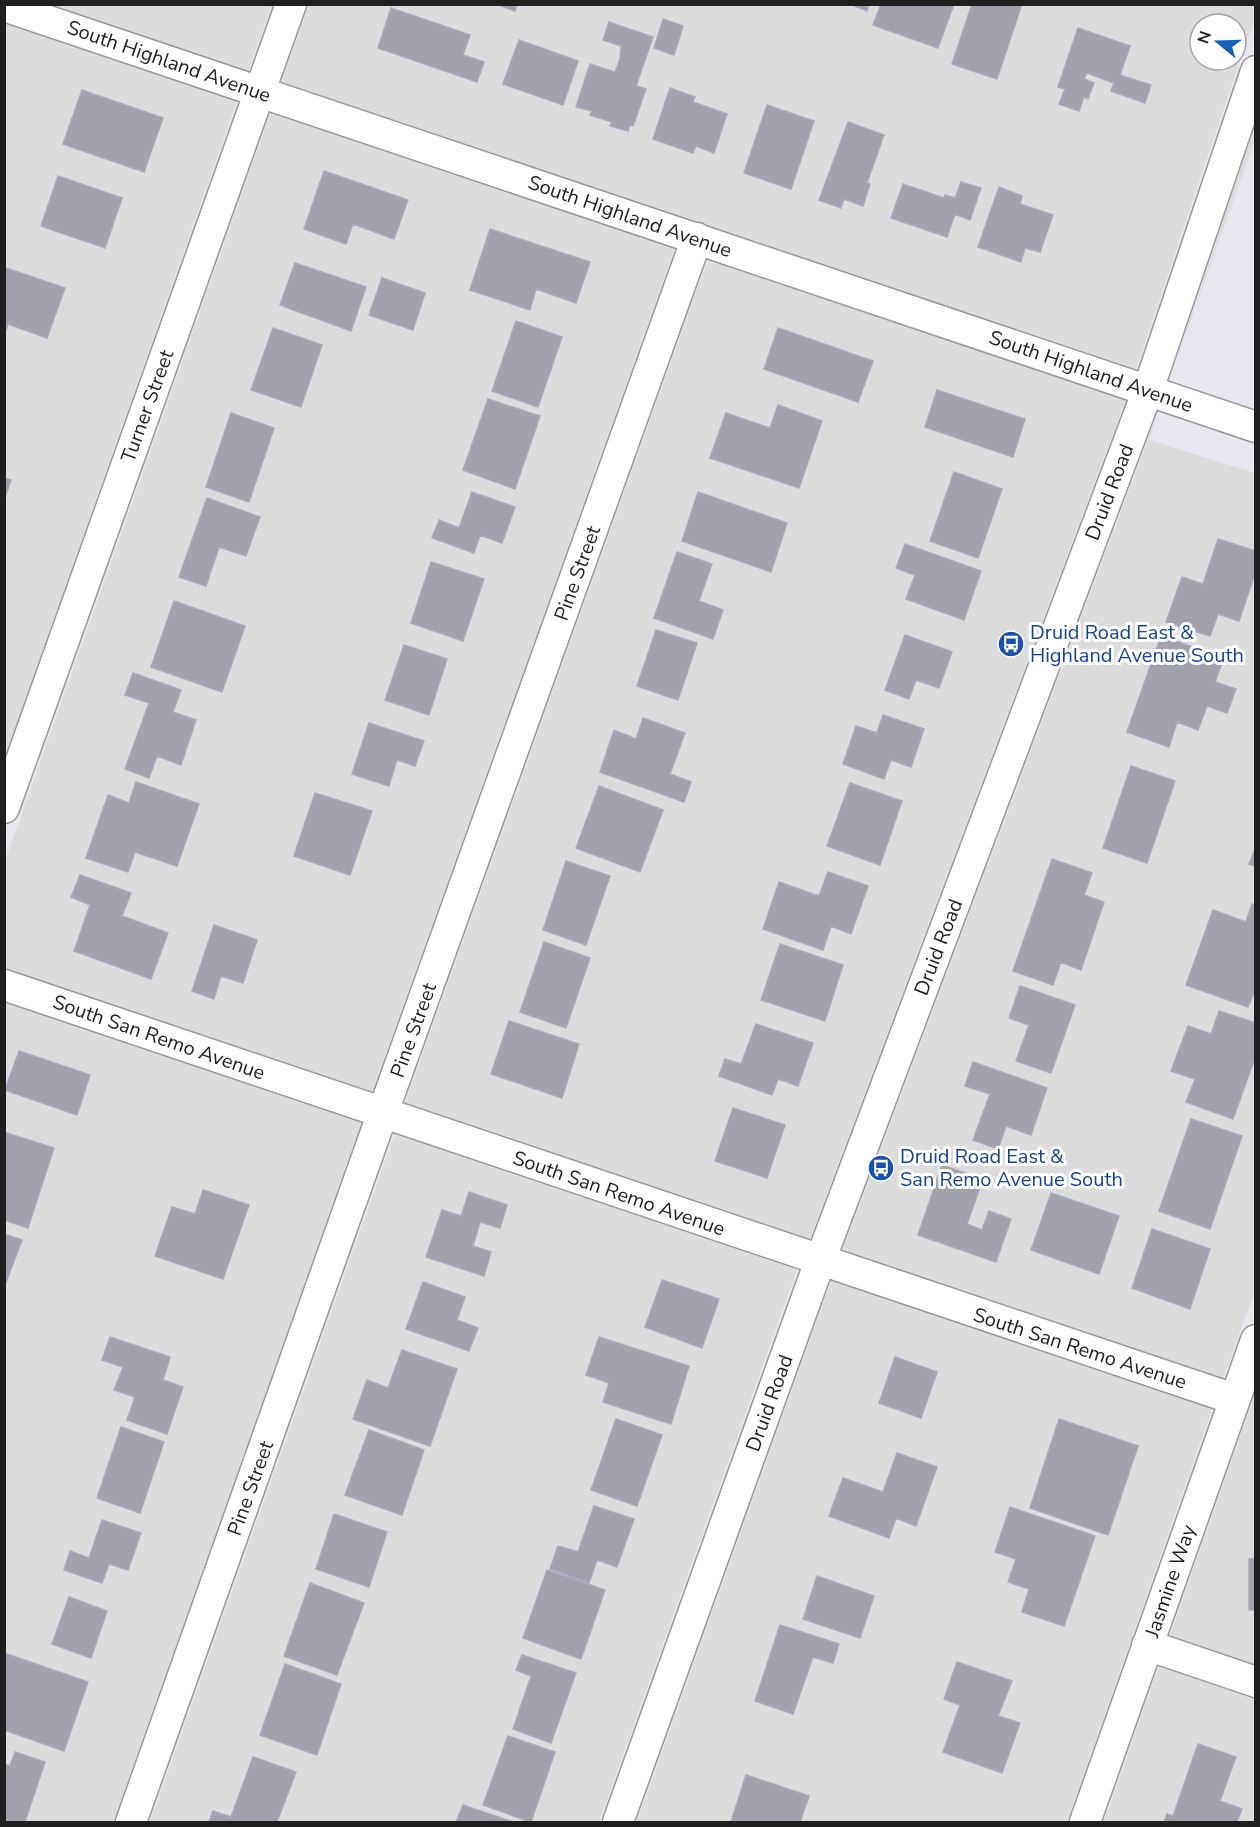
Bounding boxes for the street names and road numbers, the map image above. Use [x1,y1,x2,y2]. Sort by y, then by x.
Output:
street label: South Highland Avenue [63,14,274,109]
street label: South Highland Avenue [524,169,735,264]
street label: South Highland Avenue [985,324,1196,419]
street label: Turner Street [115,345,181,466]
street label: Druid Road [1079,440,1140,544]
street label: Pine Street [548,521,607,624]
street label: Druid Road [908,895,969,999]
street label: Pine Street [384,978,443,1081]
street label: South San Remo Avenue [49,988,269,1087]
street label: South San Remo Avenue [509,1144,729,1243]
street label: South San Remo Avenue [970,1301,1190,1396]
street label: Druid Road [739,1351,799,1455]
street label: Pine Street [221,1436,280,1539]
street label: Jasmine Way [1138,1521,1203,1642]

